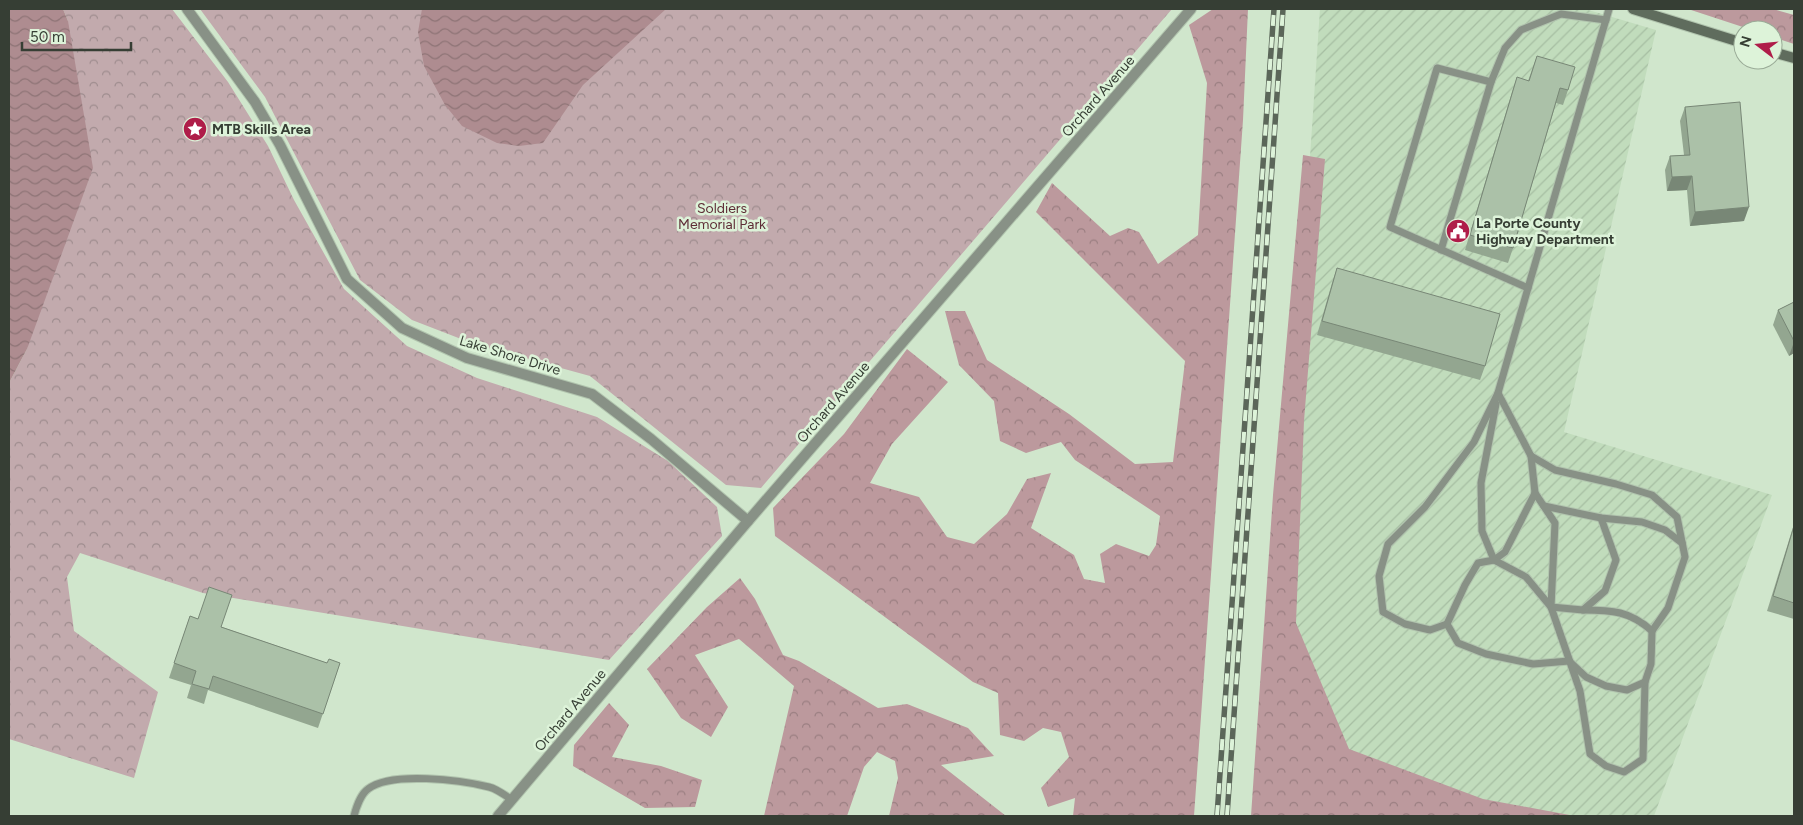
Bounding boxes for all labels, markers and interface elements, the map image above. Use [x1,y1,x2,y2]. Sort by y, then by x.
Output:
scale bar [22,20,131,52]
north arrow [1733,20,1783,70]
text: 50 m [30,28,65,46]
text: N [1736,34,1756,49]
street label: Orchard Avenue [1059,52,1138,140]
place icon: MTB Skills Area [182,116,208,142]
place label: MTB Skills Area [212,121,311,138]
park label: Soldiers Memorial Park [678,200,766,233]
place label: La Porte County Highway Department [1476,215,1615,248]
public building icon: La Porte County Highway Department [1445,218,1471,244]
street label: Lake Shore Drive [457,332,563,379]
street label: Orchard Avenue [794,358,873,446]
street label: Orchard Avenue [531,666,610,755]

